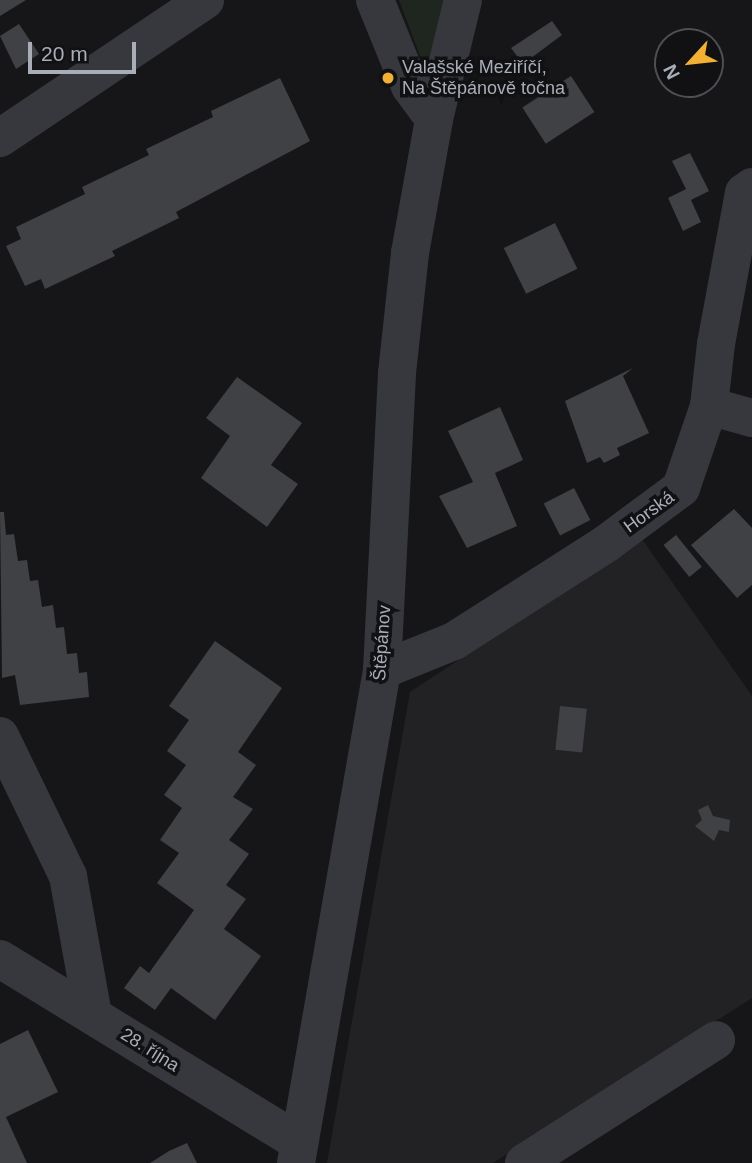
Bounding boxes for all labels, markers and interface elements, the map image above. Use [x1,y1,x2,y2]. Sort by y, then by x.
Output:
scale bar [32,28,140,72]
north arrow [654,28,724,98]
text: 20 m [41,42,88,65]
place label: Valašské Meziříčí, Na Štěpánově točna [402,57,565,100]
text: N [659,61,684,83]
marker: Valašské Meziříčí, Na Štěpánově točna [380,70,396,86]
street label: Horská [620,487,678,537]
street label: Štěpánov [369,604,395,682]
street label: 28. října [117,1024,183,1076]

